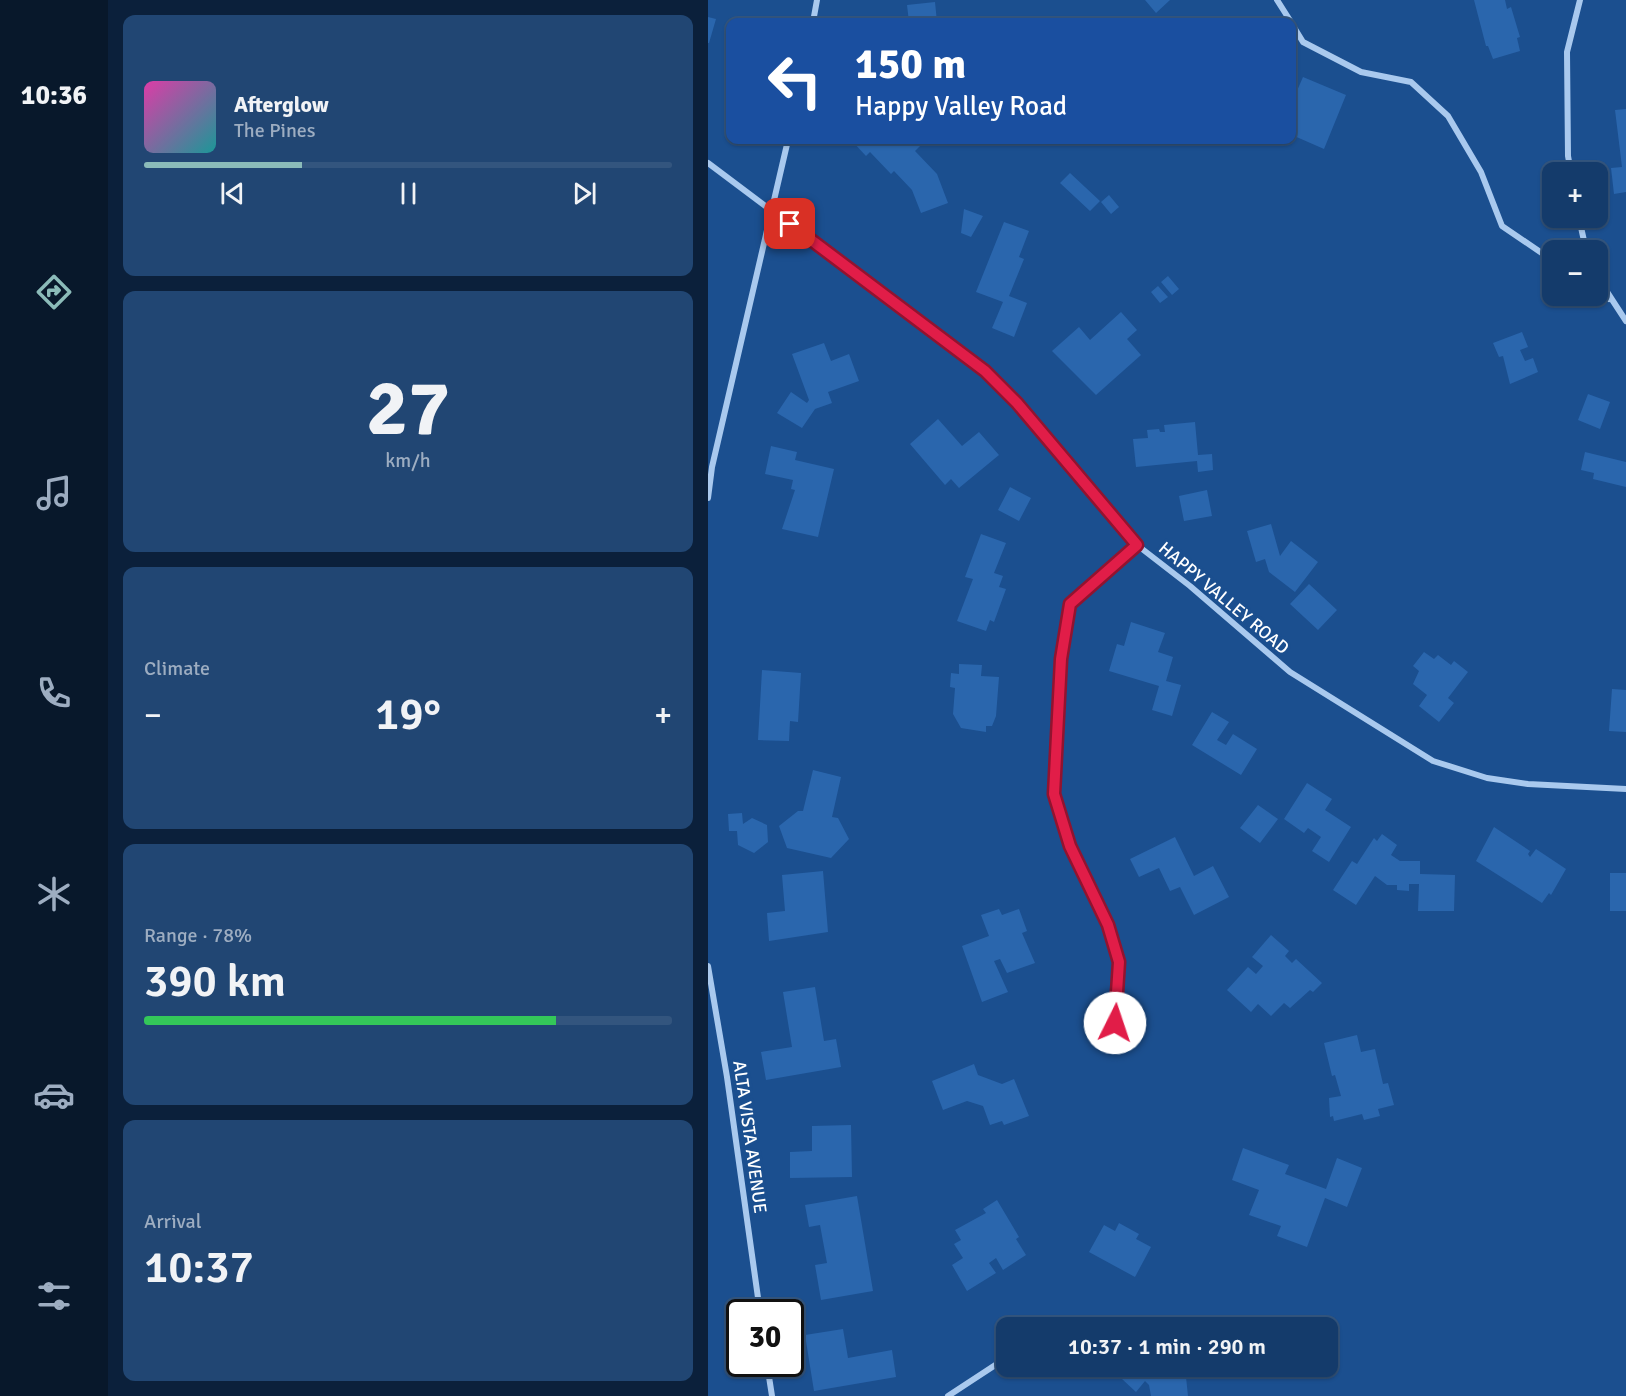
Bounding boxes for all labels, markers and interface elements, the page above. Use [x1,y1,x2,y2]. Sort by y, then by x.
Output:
text: 150 m [855,39,966,90]
icon: left [756,42,834,120]
text: 10:36 [21,79,87,112]
text: Happy Valley Road [855,90,1067,123]
text: Afterglow [234,91,329,118]
text: The Pines [234,118,316,143]
map controls [1542,162,1608,306]
button: + [1542,162,1608,228]
icon: previous [216,177,249,210]
icon: pause [392,177,425,210]
icon: next [568,177,601,210]
pin [764,198,815,249]
icon: arrive [773,207,806,240]
button: − [1542,240,1608,306]
icon: directions [33,271,75,313]
text: 27 [366,361,450,457]
text: km/h [385,448,431,473]
icon: music [33,472,75,514]
street label: HAPPY VALLEY ROAD [1154,537,1294,659]
text: Climate [144,656,210,681]
icon: phone [33,672,75,714]
text: 19° [375,687,441,742]
text: − [144,695,162,736]
text: + [654,695,672,736]
icon: climate [33,873,75,915]
text: Range · 78% [144,923,252,948]
text: 390 km [144,954,286,1009]
position arrow [1083,991,1147,1055]
street label: ALTA VISTA AVENUE [728,1059,772,1215]
icon: car [33,1074,75,1116]
text: Arrival [144,1209,202,1234]
text: 10:37 [144,1240,254,1295]
icon: filters [33,1275,75,1317]
speed limit sign: 30 [726,1299,804,1377]
text: 10:37 · 1 min · 290 m [1068,1333,1266,1360]

